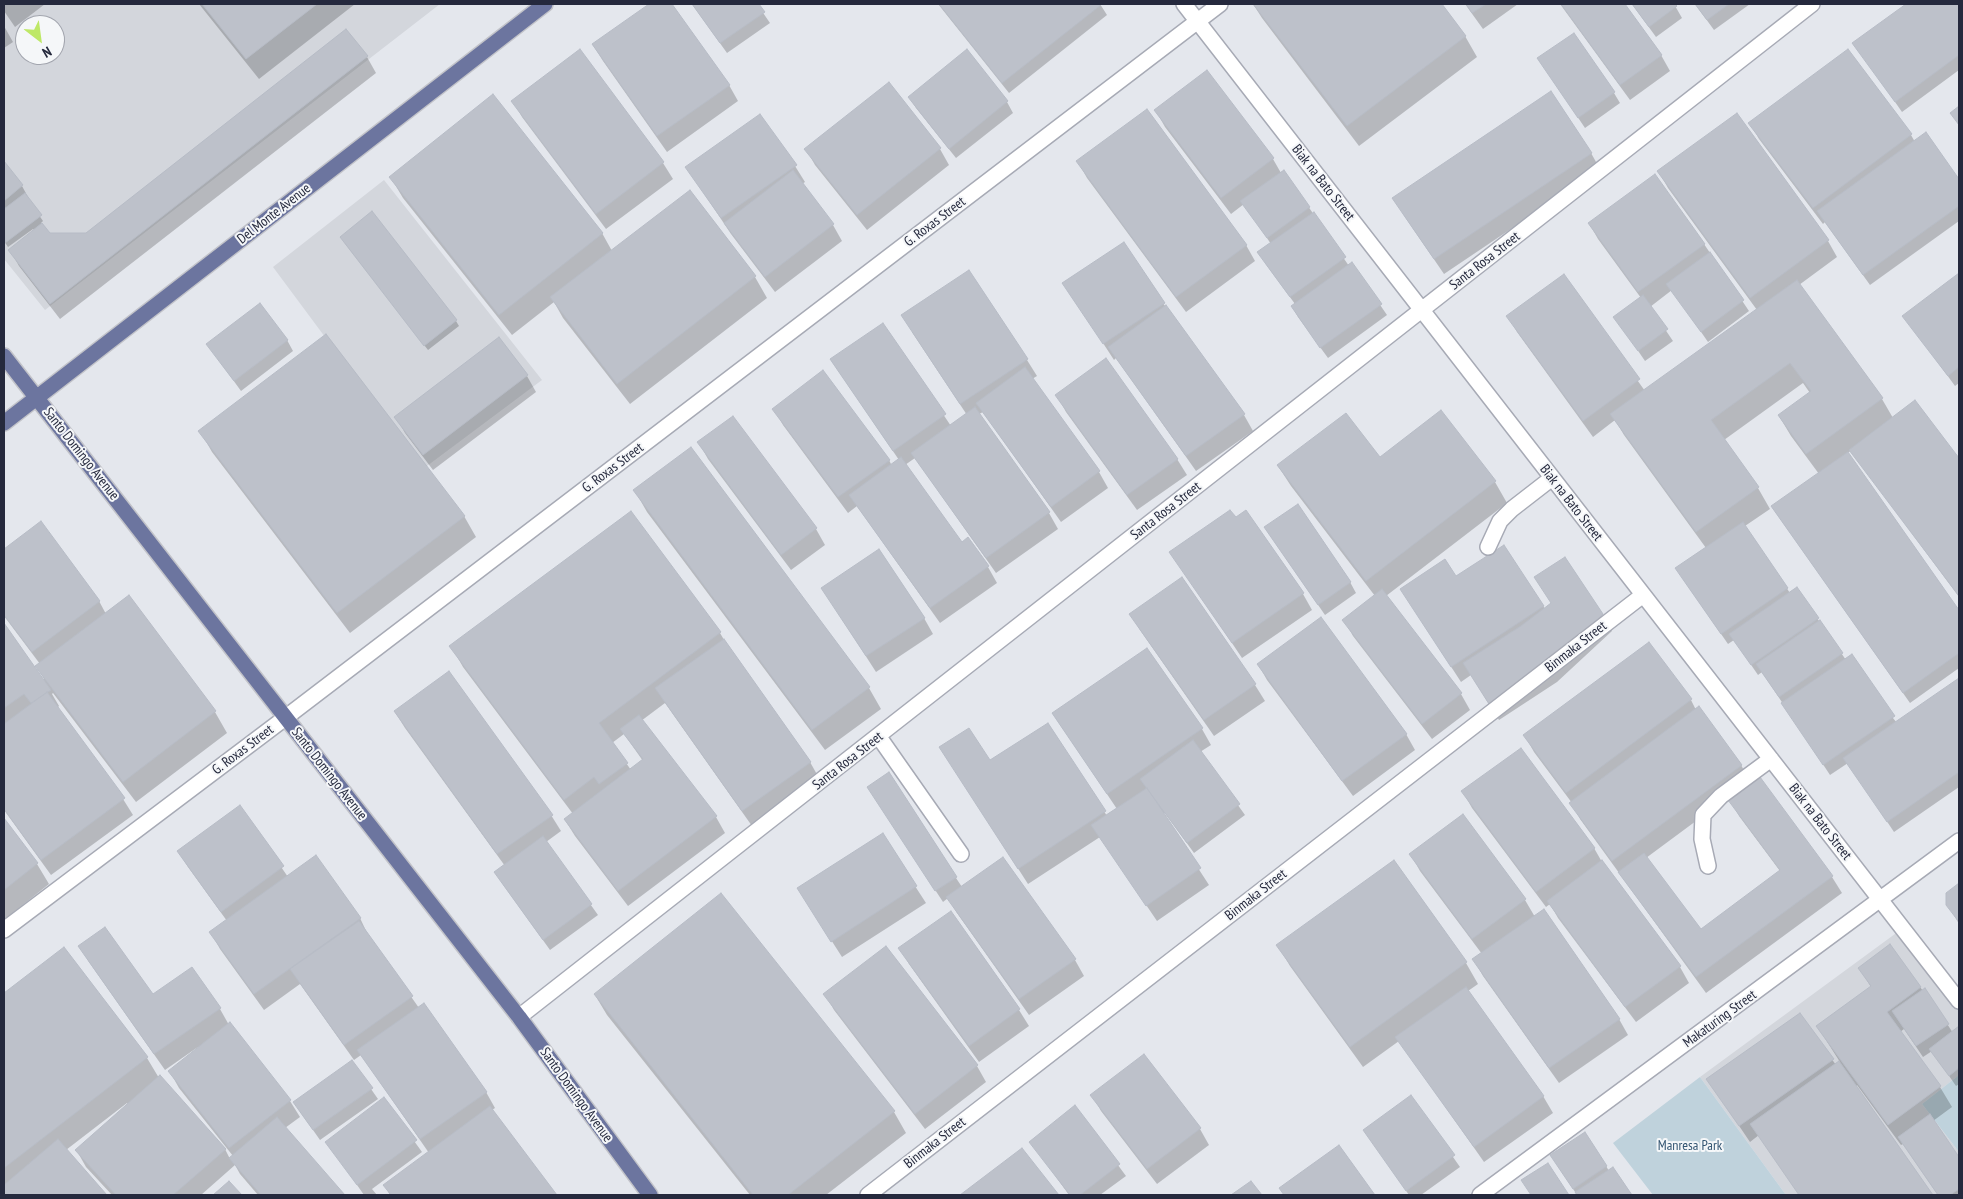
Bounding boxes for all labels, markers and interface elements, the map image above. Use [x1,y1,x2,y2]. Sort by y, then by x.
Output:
north arrow [15,15,65,65]
text: N [39,42,55,62]
street label: Biak na Bato Street [1288,141,1358,225]
street label: Del Monte Avenue [234,180,314,248]
street label: G. Roxas Street [901,194,969,250]
street label: Santa Rosa Street [1446,228,1524,294]
street label: Santo Domingo Avenue [40,404,122,504]
street label: G. Roxas Street [579,440,647,496]
street label: Biak na Bato Street [1536,461,1606,545]
street label: Santa Rosa Street [1127,478,1205,544]
street label: Binmaka Street [1542,618,1610,676]
street label: G. Roxas Street [209,722,277,778]
street label: Santo Domingo Avenue [288,724,370,824]
street label: Santa Rosa Street [809,728,887,794]
street label: Biak na Bato Street [1785,780,1855,864]
street label: Binmaka Street [1222,866,1290,924]
street label: Makaturing Street [1680,987,1760,1051]
street label: Santo Domingo Avenue [536,1044,616,1146]
street label: Binmaka Street [901,1114,969,1172]
park label: Manresa Park [1658,1138,1722,1154]

